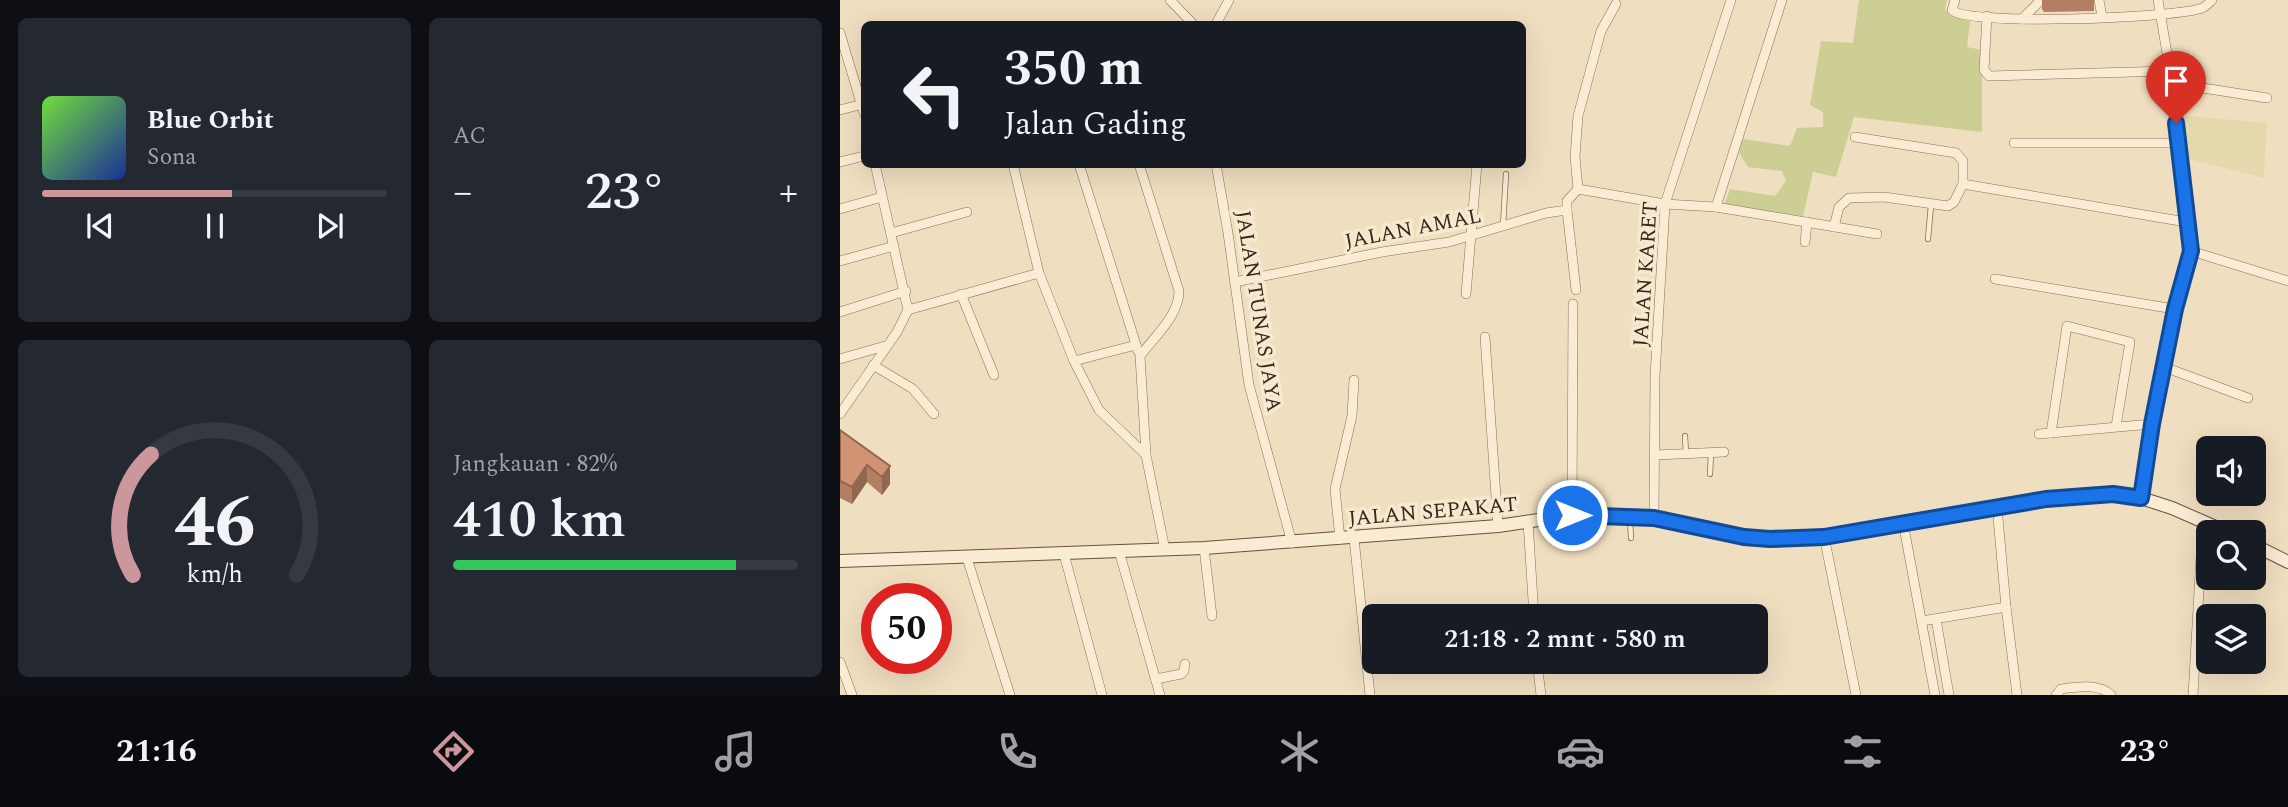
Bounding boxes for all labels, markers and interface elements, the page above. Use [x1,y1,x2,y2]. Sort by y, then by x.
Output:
text: 350 m [1004,32,1143,107]
icon: left [889,49,980,140]
pin [2146,51,2206,123]
icon: arrive [2157,62,2195,100]
text: Blue Orbit [147,100,274,140]
text: Jalan Gading [1004,100,1187,149]
text: AC [453,119,486,154]
text: Sona [147,140,197,175]
text: 23° [585,153,666,232]
text: − [453,164,472,222]
text: + [779,164,798,222]
street label: JALAN AMAL [1342,200,1484,258]
street label: JALAN KARET [1625,200,1667,348]
icon: previous [81,207,119,245]
icon: pause [196,207,234,245]
icon: next [311,207,349,245]
street label: JALAN TUNAS JAYA [1226,208,1290,415]
map controls [2196,436,2266,674]
button: sound [2196,436,2266,506]
text: Jangkauan · 82% [453,447,617,482]
text: 46 [174,468,255,579]
position arrow [1535,478,1609,552]
text: 410 km [453,481,626,560]
street label: JALAN SEPAKAT [1347,489,1519,535]
button: search [2196,520,2266,590]
text: km/h [186,555,243,593]
speed limit sign: 50 [861,583,952,674]
button: layers [2196,604,2266,674]
text: 21:18 · 2 mnt · 580 m [1444,619,1686,659]
text: 21:16 [116,727,197,776]
icon: directions [429,727,478,776]
icon: music [711,727,760,776]
icon: phone [993,727,1042,776]
icon: climate [1275,727,1324,776]
icon: car [1556,727,1605,776]
icon: filters [1838,727,1887,776]
text: 23° [2120,727,2172,776]

